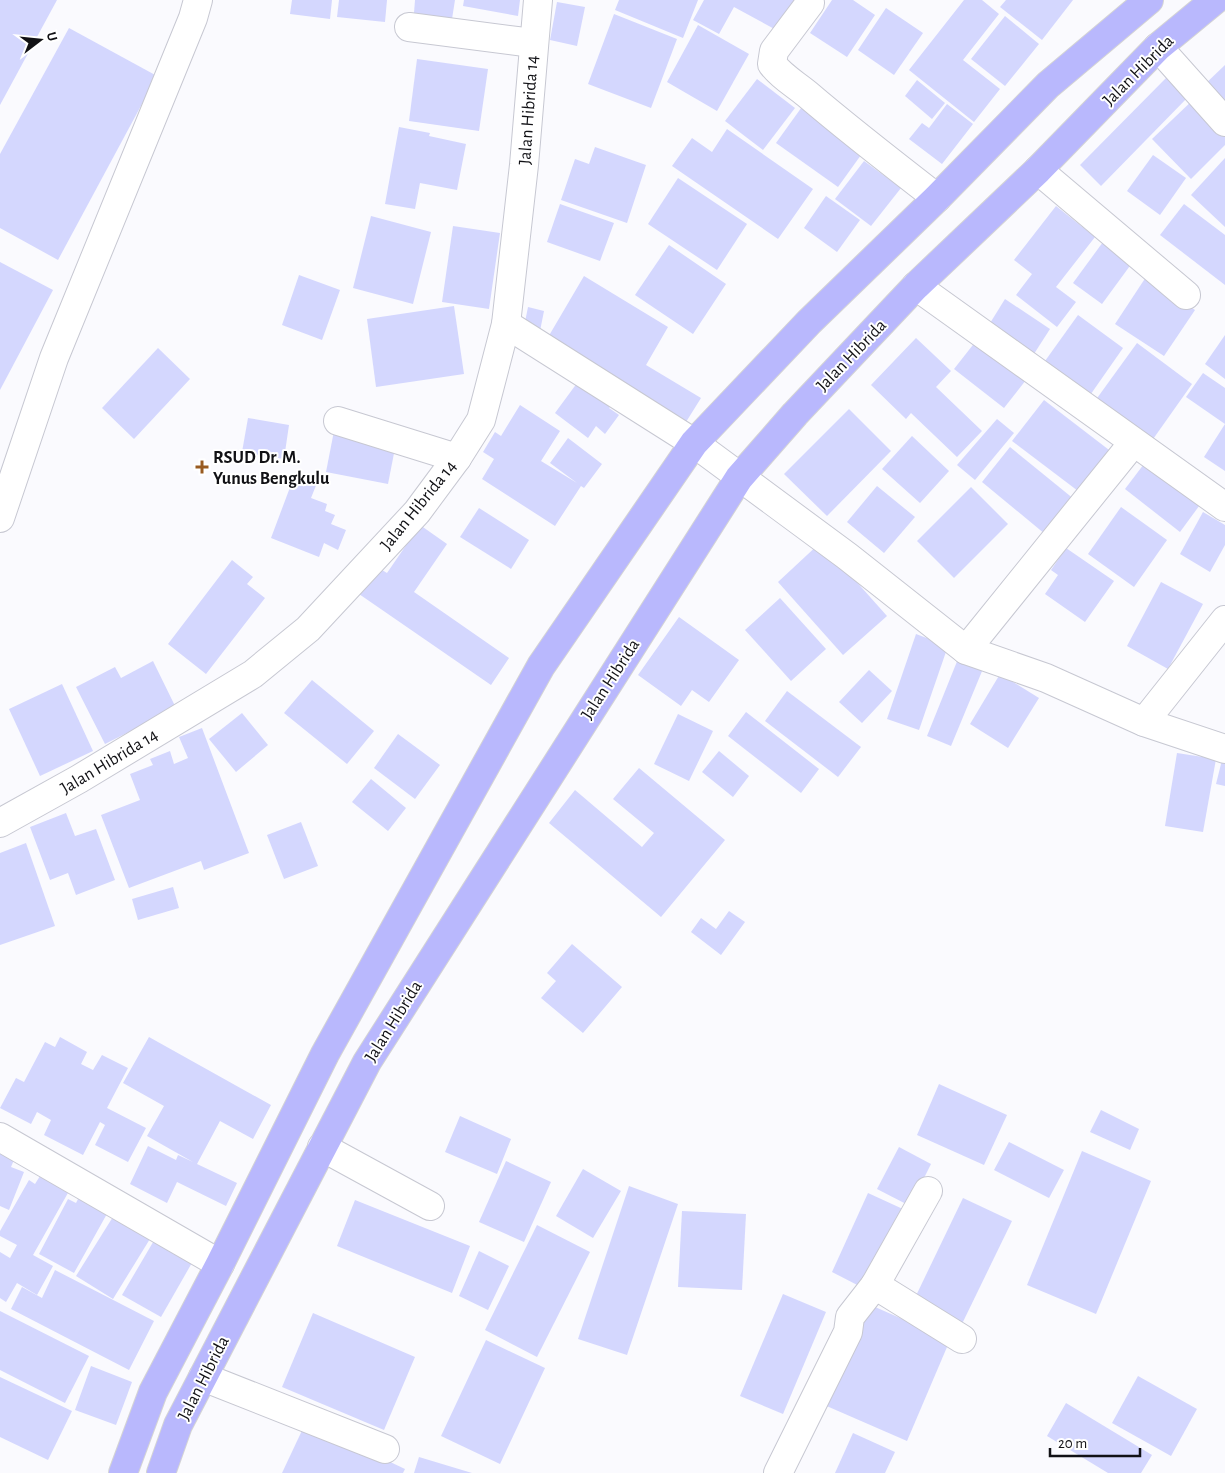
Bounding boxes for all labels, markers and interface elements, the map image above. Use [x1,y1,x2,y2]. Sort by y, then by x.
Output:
north arrow [15,15,65,65]
text: U [44,30,60,43]
street label: Jalan Hibrida [1100,32,1178,110]
street label: Jalan Hibrida 14 [516,54,542,165]
street label: Jalan Hibrida [813,316,890,395]
place label: RSUD Dr. M. Yunus Bengkulu [213,449,330,488]
street label: Jalan Hibrida 14 [377,457,461,554]
marker: RSUD Dr. M. Yunus Bengkulu [195,460,209,474]
street label: Jalan Hibrida [578,636,643,723]
street label: Jalan Hibrida 14 [58,726,161,798]
street label: Jalan Hibrida [362,978,426,1065]
street label: Jalan Hibrida [175,1333,233,1423]
scale bar [1050,1426,1140,1458]
text: 20 m [1058,1436,1087,1451]

